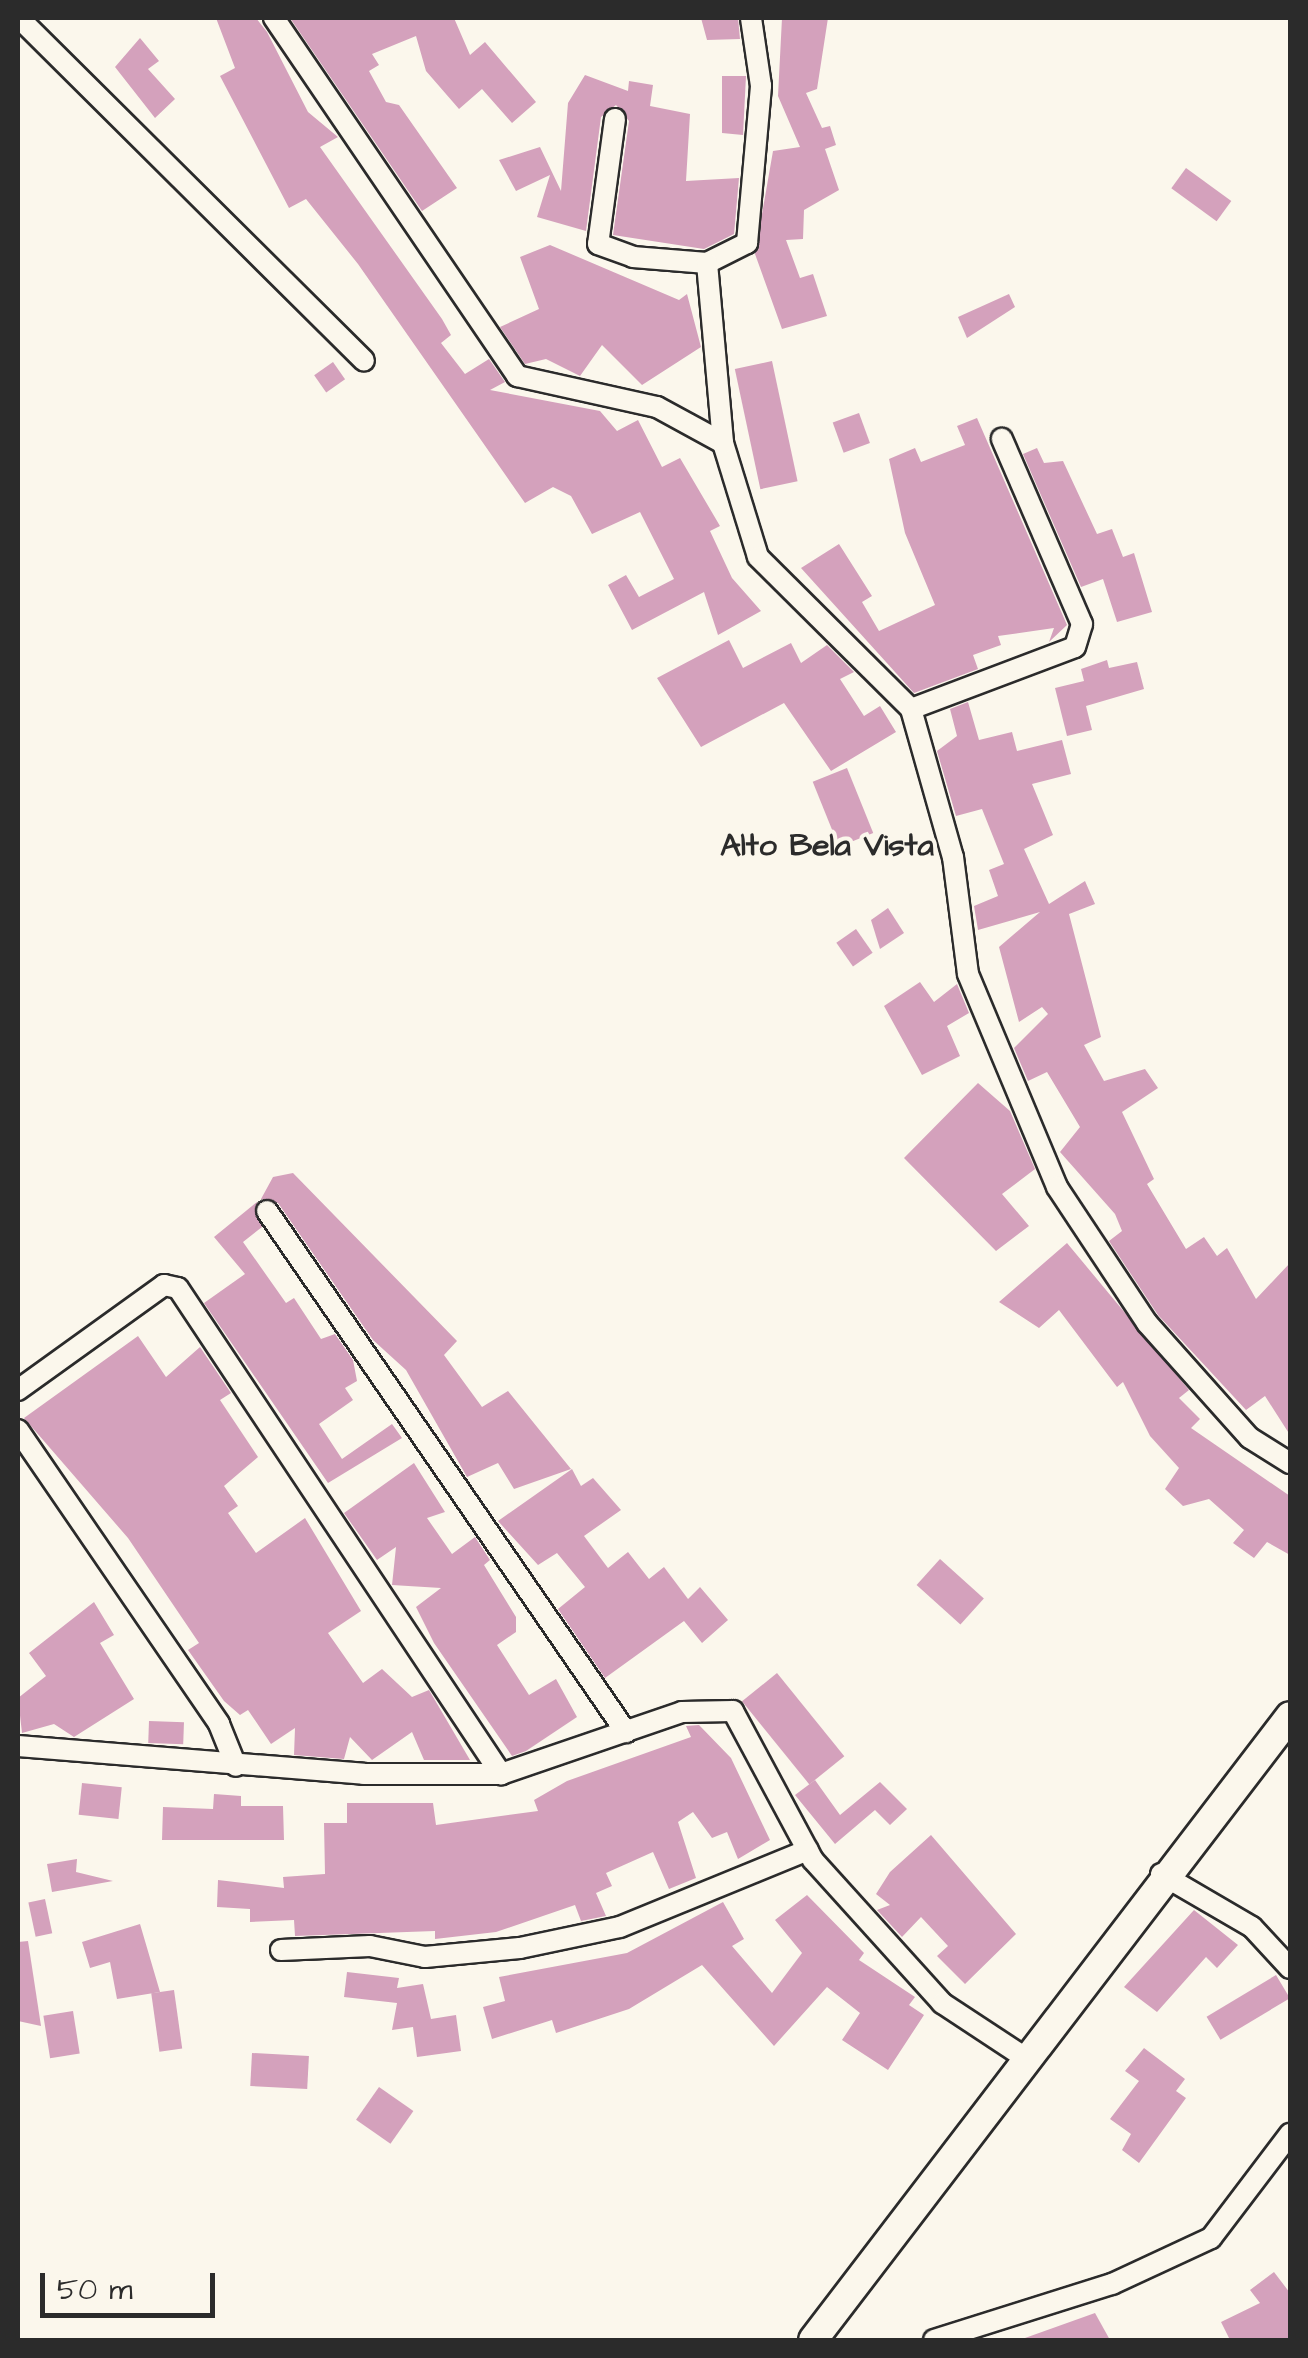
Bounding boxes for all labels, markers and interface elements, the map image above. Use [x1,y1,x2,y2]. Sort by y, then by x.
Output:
district label: Alto Bela Vista [720,827,934,865]
scale bar [45,2253,220,2315]
text: 50 m [57,2269,133,2311]

